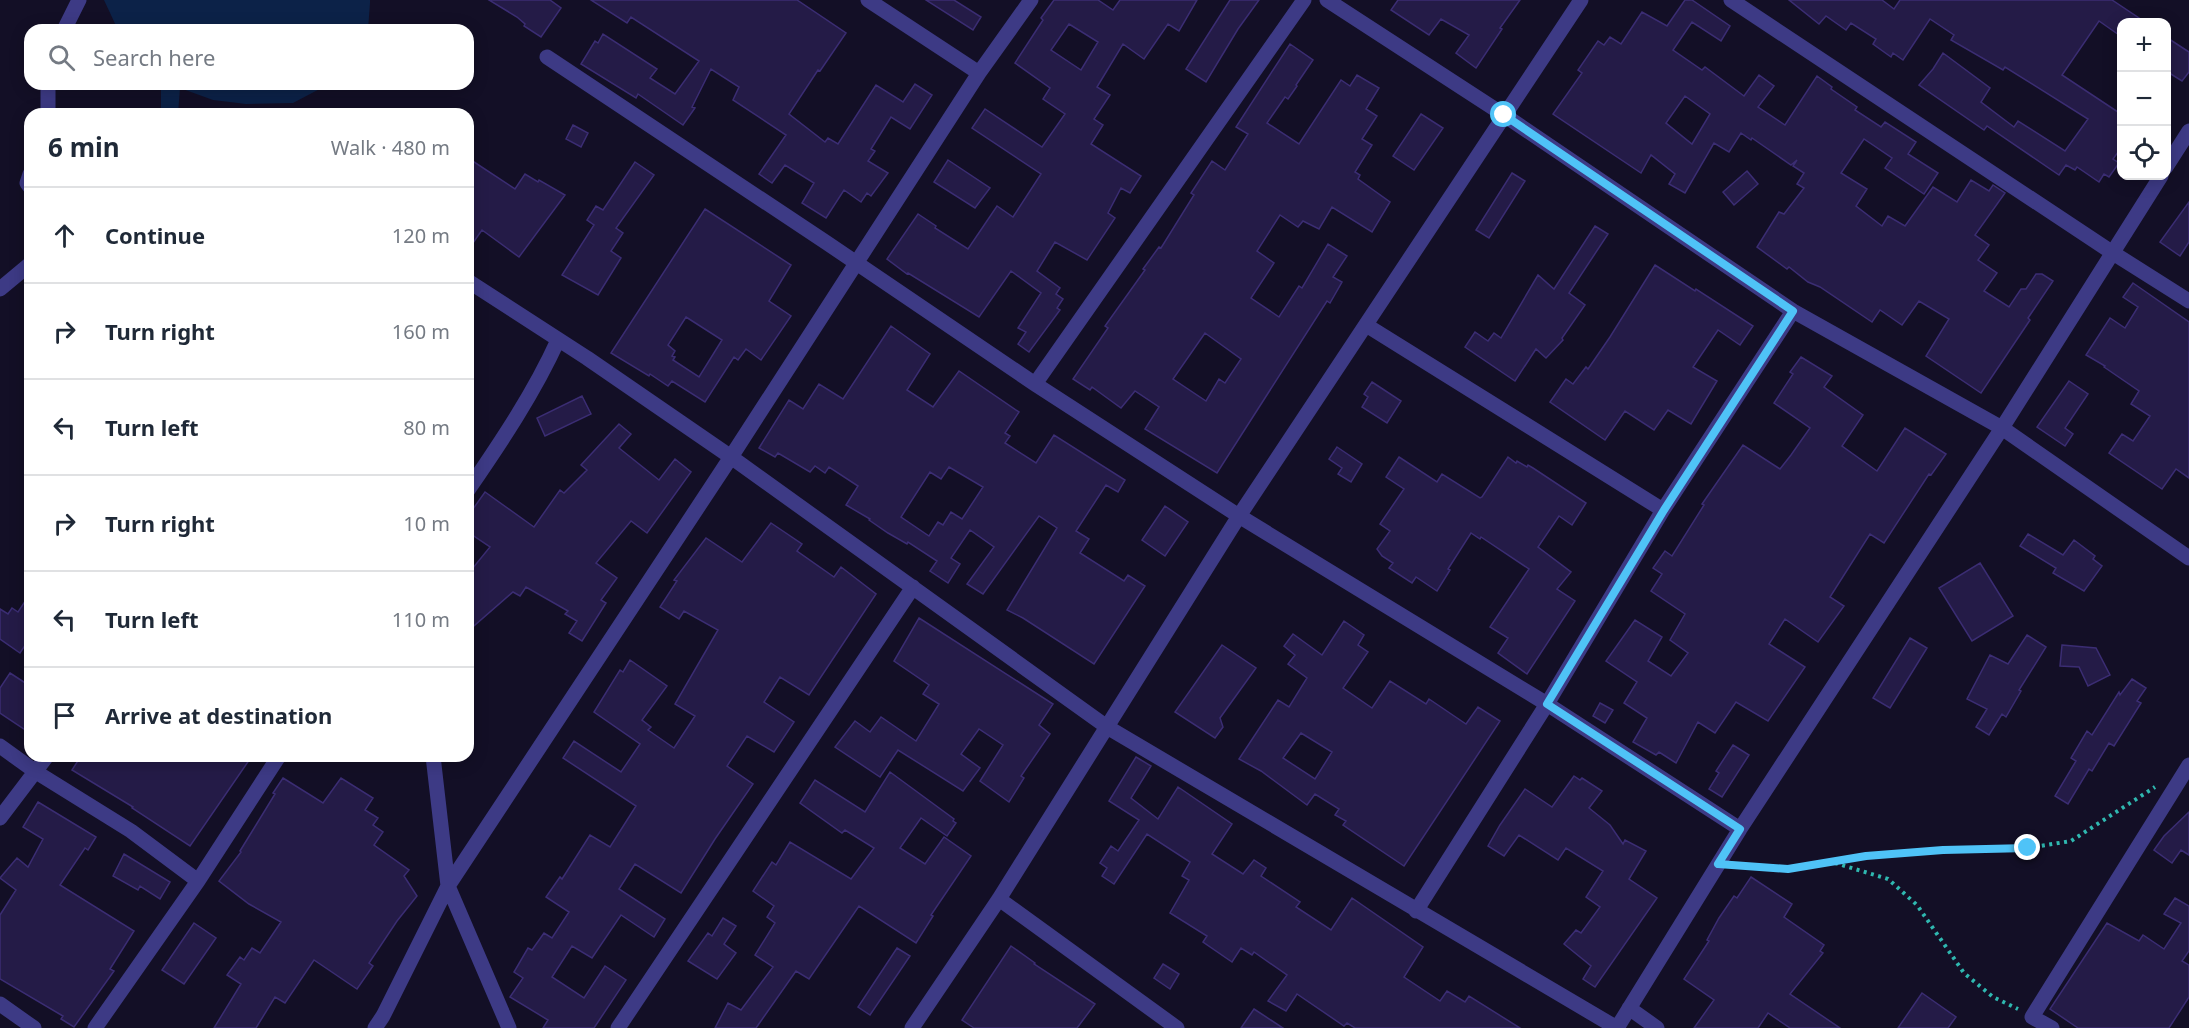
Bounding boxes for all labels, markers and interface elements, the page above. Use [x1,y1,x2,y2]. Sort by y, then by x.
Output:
map controls [2117,18,2171,180]
button: + [2117,18,2171,72]
search box [24,24,474,90]
icon: search [45,41,78,74]
text: Search here [93,42,215,72]
button: − [2117,72,2171,126]
route start [1490,101,1516,127]
button: locate [2117,126,2171,180]
text: 6 min [48,129,120,165]
text: Walk · 480 m [331,134,450,161]
icon: ahead [48,219,81,252]
text: Continue [105,220,205,250]
text: 120 m [392,222,450,249]
icon: right [48,315,81,348]
text: Turn right [105,316,215,346]
text: 160 m [392,318,450,345]
icon: left [48,411,81,444]
text: Turn left [105,412,199,442]
text: 80 m [403,414,450,441]
icon: right [48,507,81,540]
text: Turn right [105,508,215,538]
text: 10 m [403,510,450,537]
icon: left [48,603,81,636]
text: Turn left [105,604,199,634]
text: 110 m [392,606,450,633]
icon: arrive [48,699,81,732]
text: Arrive at destination [105,700,332,730]
route end [2014,834,2040,860]

